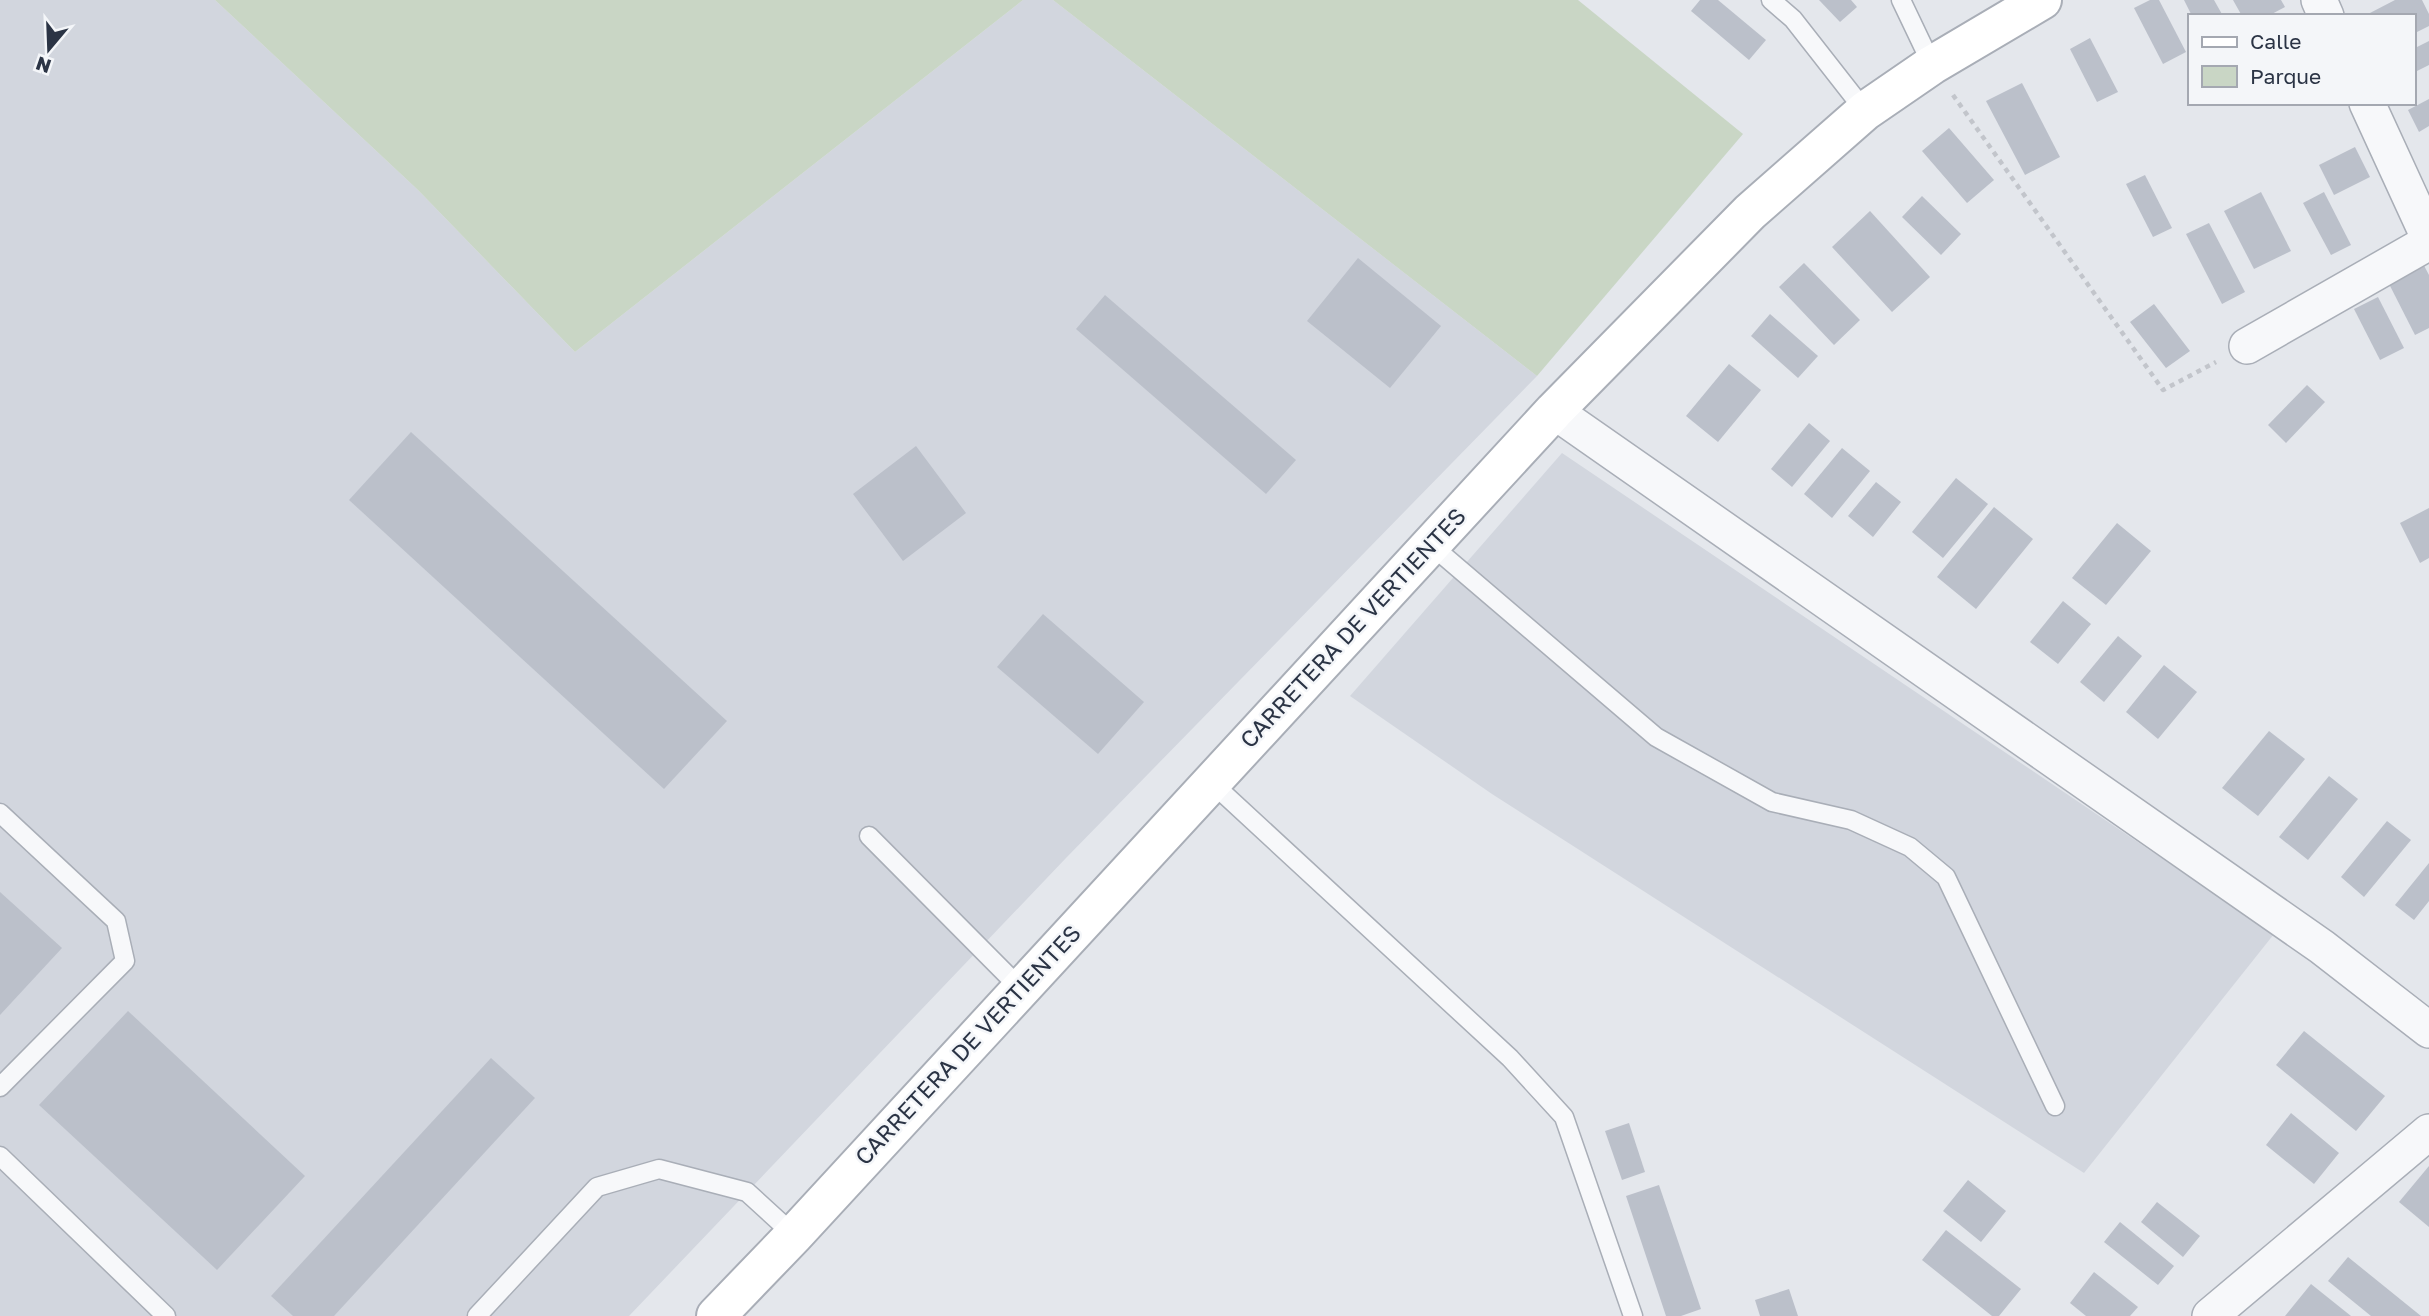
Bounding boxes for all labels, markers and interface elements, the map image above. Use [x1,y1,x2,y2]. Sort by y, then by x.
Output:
north arrow [14,14,84,84]
legend [2188,14,2415,105]
text: Calle [2250,28,2302,54]
text: N [33,52,54,79]
text: Parque [2250,63,2321,89]
street label: CARRETERA DE VERTIENTES [1234,502,1471,753]
street label: CARRETERA DE VERTIENTES [849,919,1086,1170]

